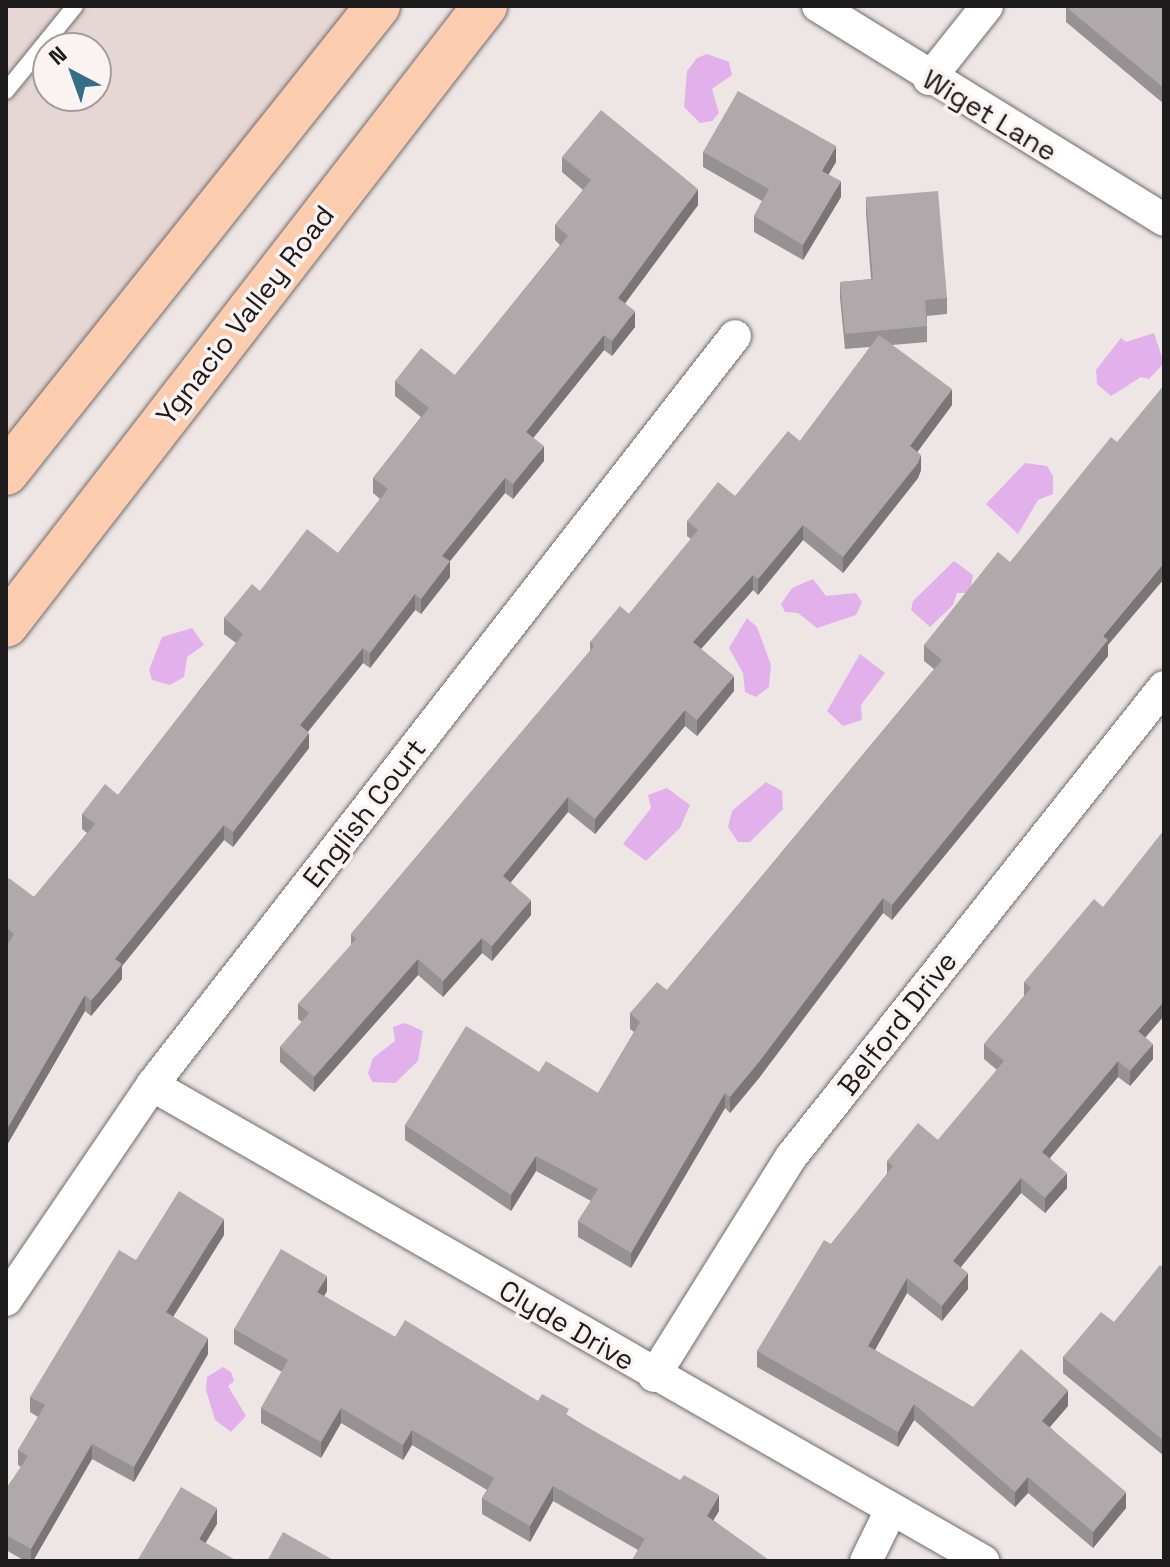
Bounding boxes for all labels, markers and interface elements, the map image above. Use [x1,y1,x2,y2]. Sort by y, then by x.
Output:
north arrow [32,32,112,112]
text: N [43,40,72,71]
street label: Wiget Lane [917,62,1063,168]
street label: Ygnacio Valley Road [149,199,341,431]
street label: English Court [295,732,433,894]
street label: Belford Drive [830,944,964,1102]
street label: Clyde Drive [493,1273,641,1377]

